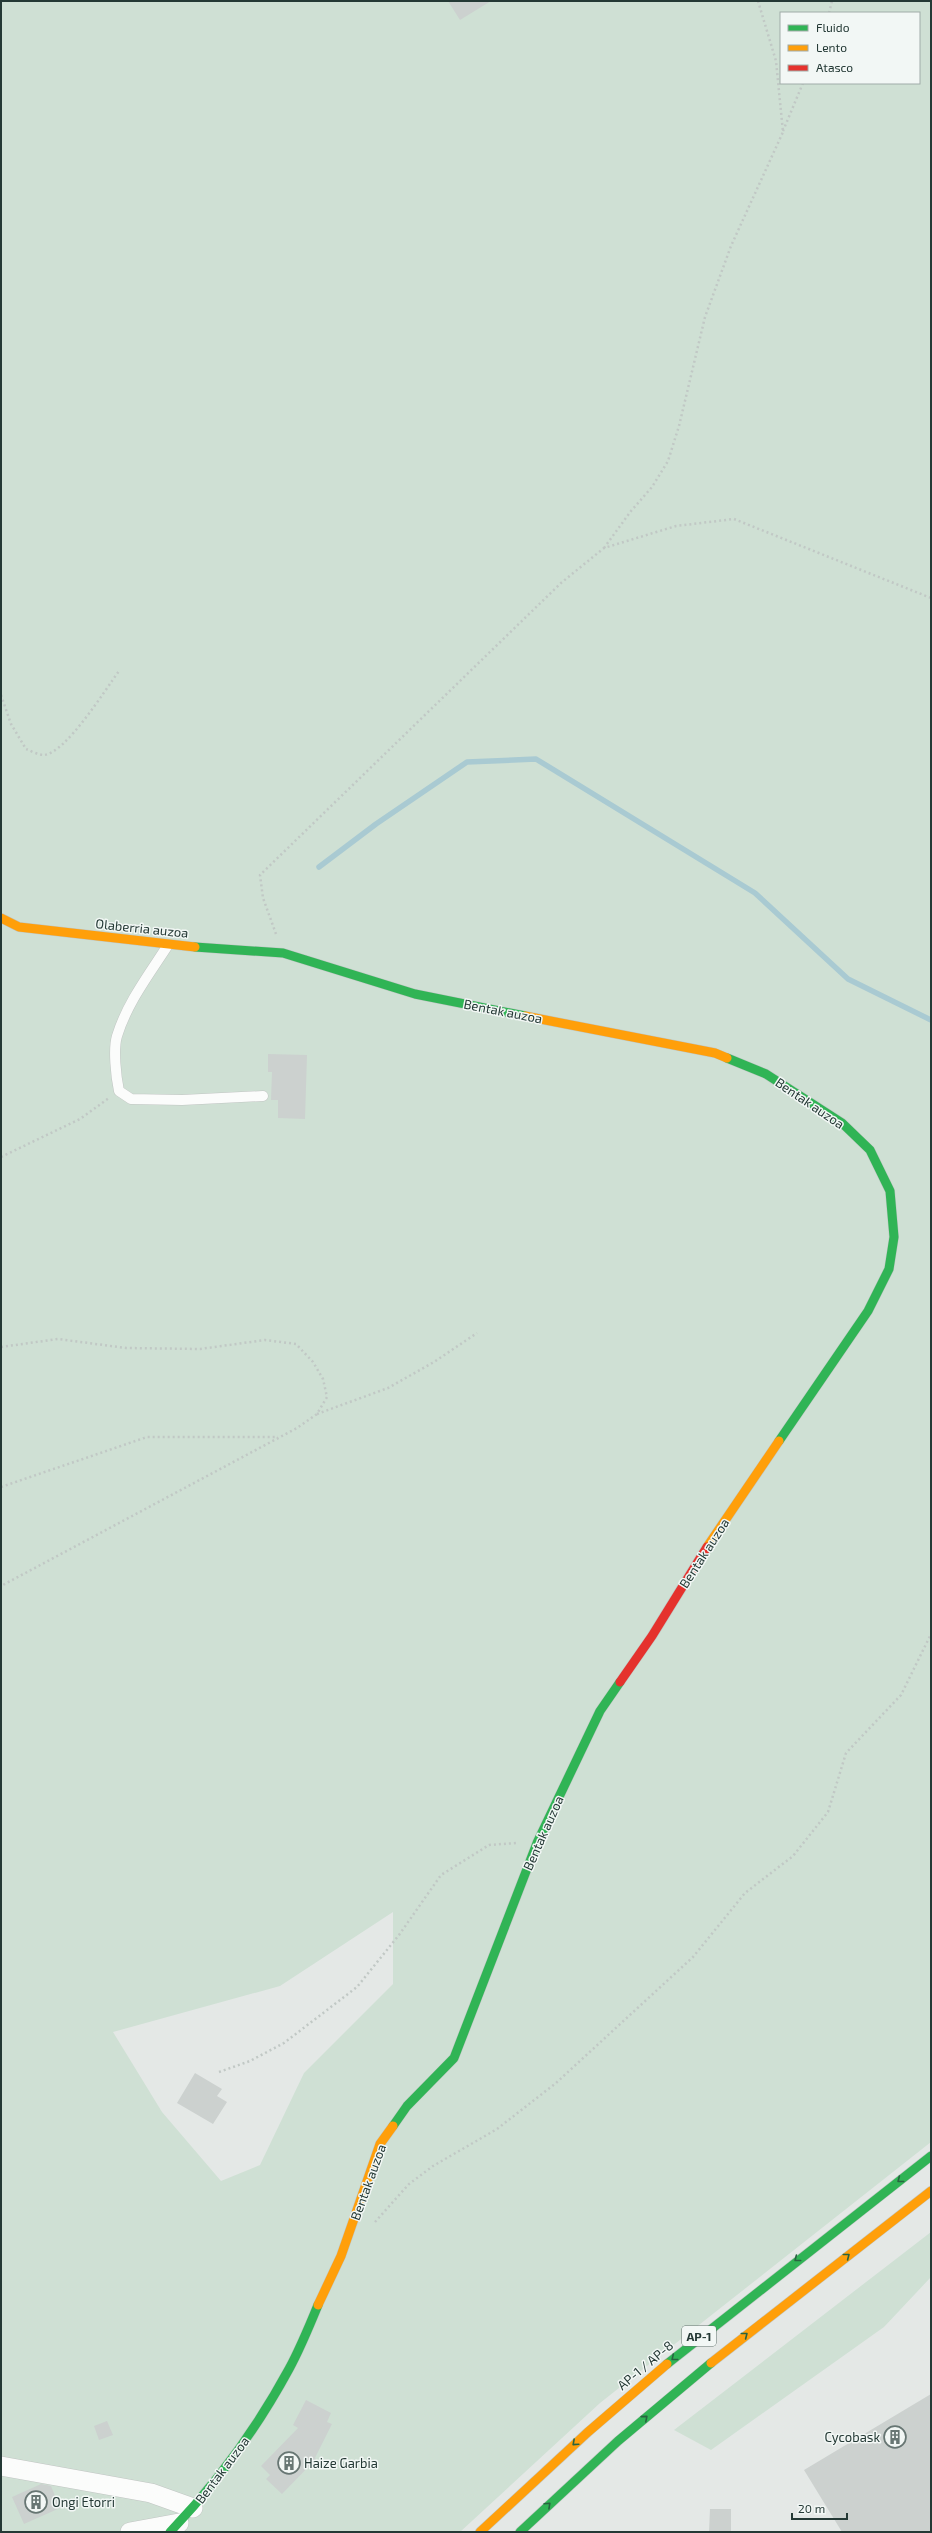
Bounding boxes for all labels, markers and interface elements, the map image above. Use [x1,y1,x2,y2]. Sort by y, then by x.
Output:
legend [780,12,920,84]
text: Fluido [816,20,850,34]
text: Lento [816,40,847,54]
text: Atasco [816,60,853,74]
street label: Olaberria auzoa [95,915,189,941]
street label: Bentak auzoa [462,996,544,1026]
street label: Bentak auzoa [772,1074,848,1132]
street label: Bentak auzoa [676,1515,732,1591]
street label: Bentak auzoa [519,1793,567,1873]
street label: Bentak auzoa [347,2142,389,2222]
one-way arrow [898,2175,905,2182]
one-way arrow [843,2253,850,2260]
one-way arrow [795,2255,802,2262]
road number: AP-1 [682,2326,716,2346]
one-way arrow [740,2333,747,2340]
street label: AP-1 / AP-8 [614,2337,676,2393]
one-way arrow [671,2353,678,2360]
one-way arrow [640,2416,648,2423]
building icon: Cycobask [882,2424,908,2450]
place label: Cycobask [825,2429,880,2445]
street label: Bentak auzoa [192,2433,252,2507]
one-way arrow [572,2438,580,2445]
building icon: Haize Garbia [276,2450,302,2476]
place label: Haize Garbia [304,2455,378,2471]
building icon: Ongi Etorri [23,2489,49,2515]
place label: Ongi Etorri [52,2494,115,2510]
scale bar [792,2495,847,2521]
text: 20 m [798,2501,825,2515]
one-way arrow [543,2502,551,2510]

